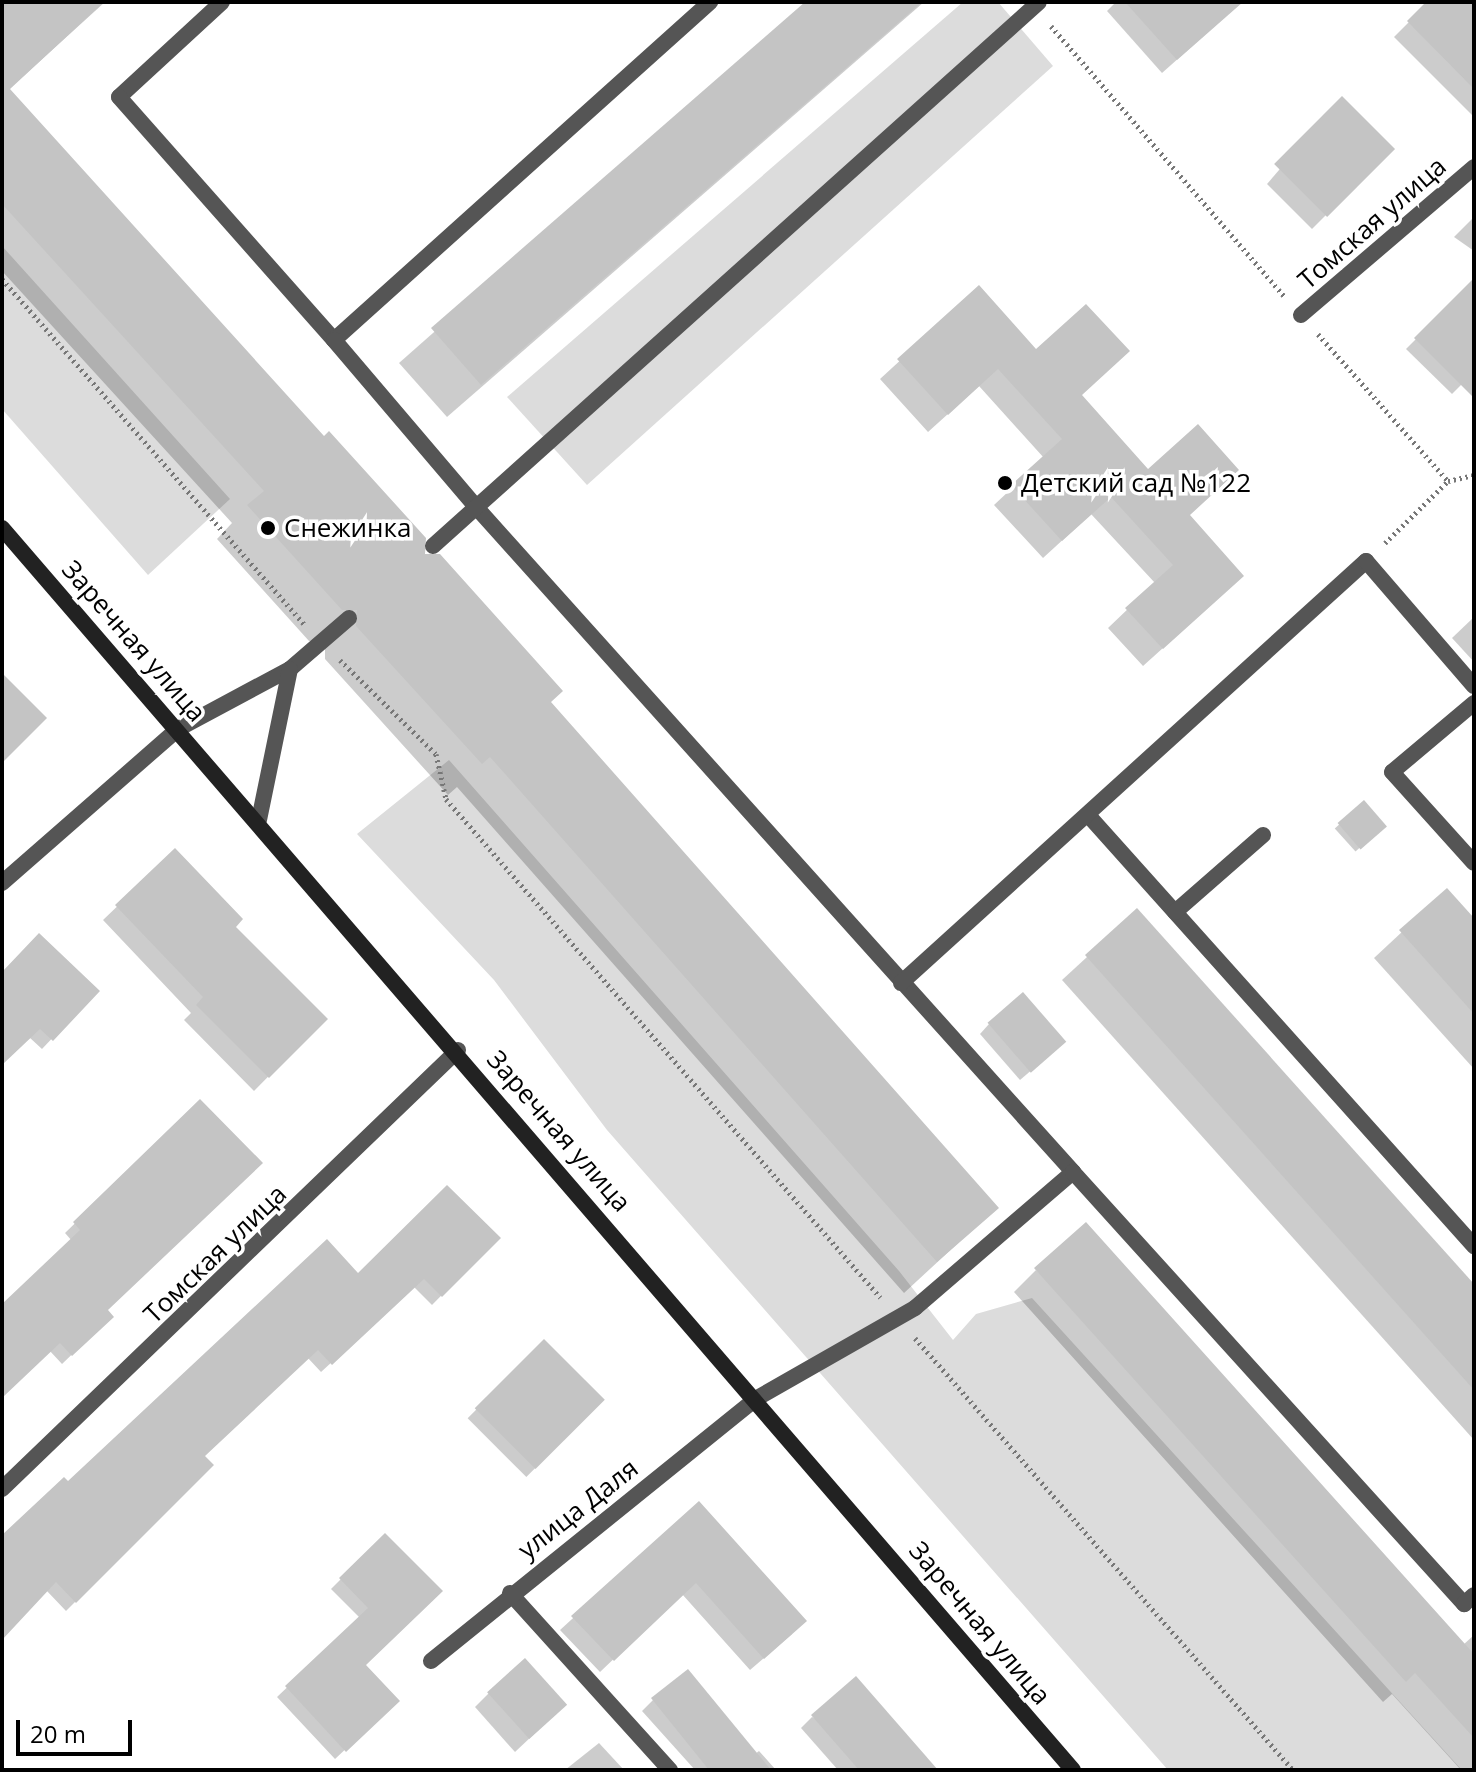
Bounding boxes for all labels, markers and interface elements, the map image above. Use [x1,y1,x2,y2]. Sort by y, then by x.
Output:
street label: Томская улица [1292,150,1452,296]
place label: Детский сад №122 [1021,467,1251,499]
marker: Детский сад №122 [996,474,1014,492]
place label: Снежинка [284,512,411,544]
marker: Снежинка [259,519,277,537]
street label: Заречная улица [56,554,212,728]
street label: Заречная улица [481,1044,637,1218]
street label: Томская улица [137,1178,293,1330]
street label: улица Даля [512,1453,644,1565]
street label: Заречная улица [903,1535,1057,1711]
scale bar [20,1704,136,1754]
text: 20 m [30,1717,86,1750]

